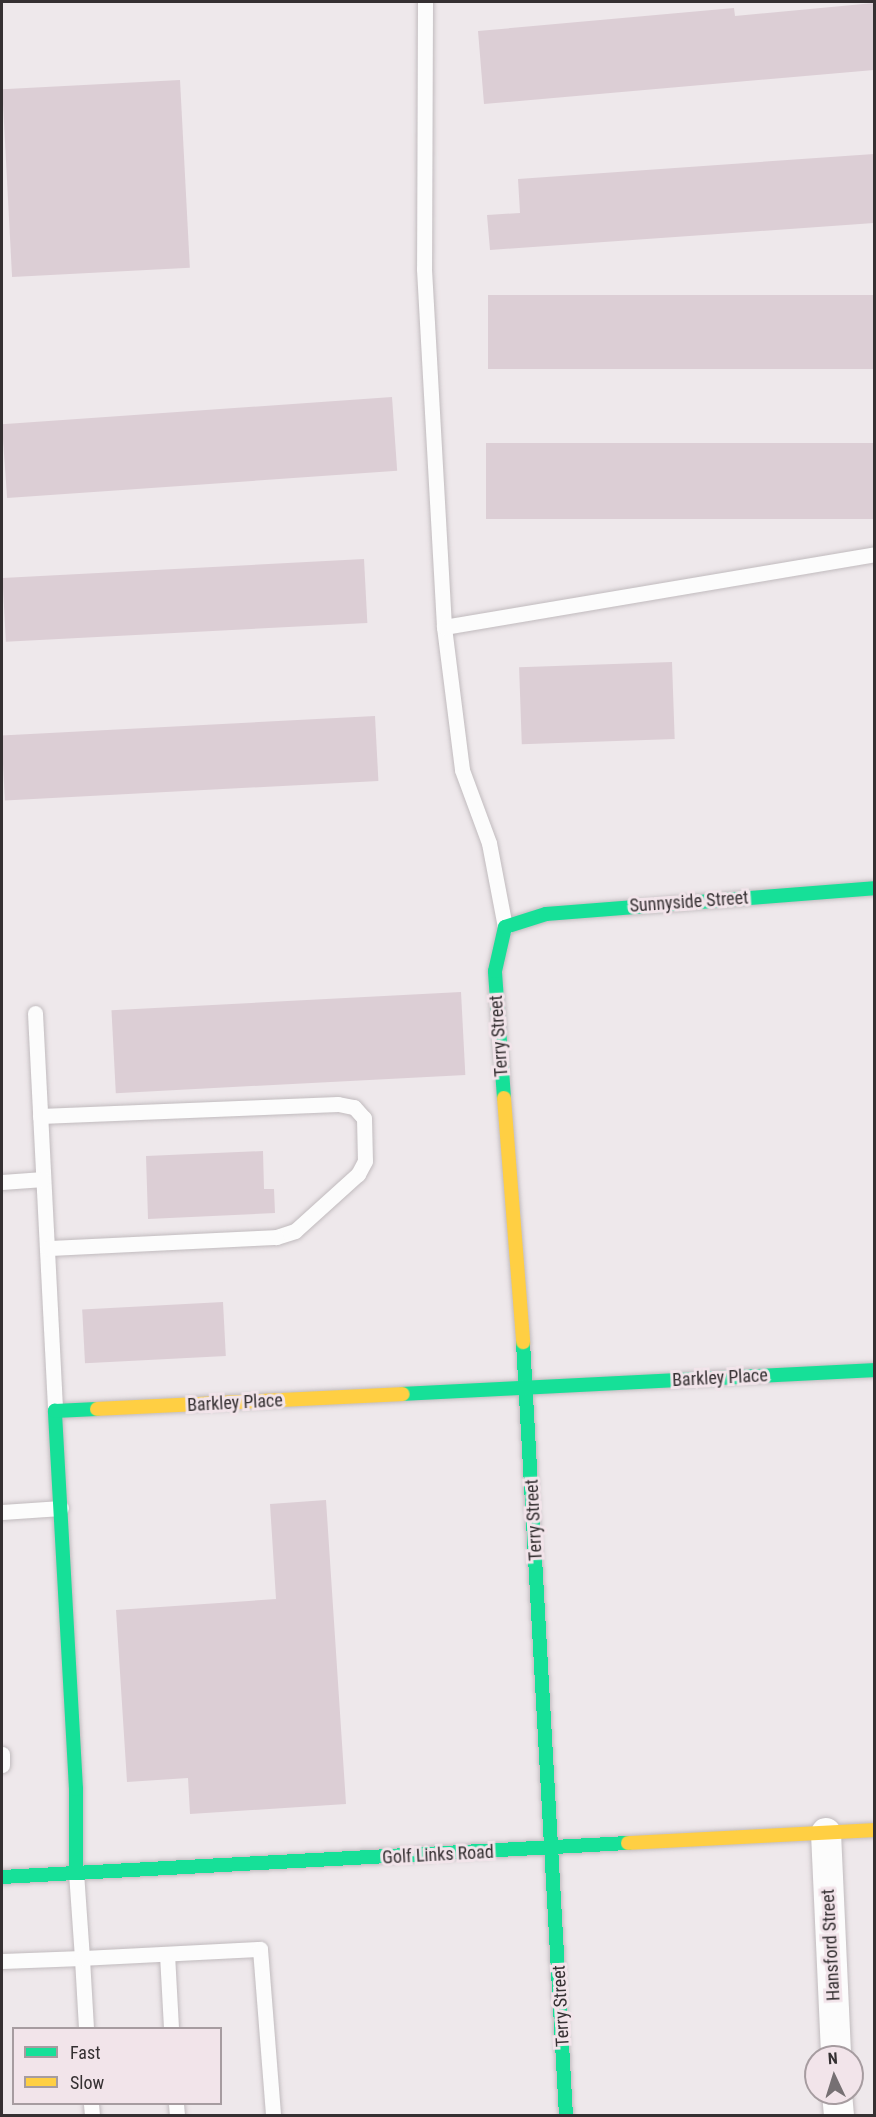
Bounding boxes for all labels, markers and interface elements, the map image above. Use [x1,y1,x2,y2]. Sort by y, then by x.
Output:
street label: Sunnyside Street [629,887,749,917]
street label: Terry Street [485,994,513,1078]
street label: Barkley Place [672,1365,768,1391]
street label: Barkley Place [187,1390,283,1416]
street label: Terry Street [521,1479,547,1561]
street label: Golf Links Road [382,1841,494,1869]
street label: Hansford Street [817,1889,845,2001]
street label: Terry Street [548,1965,574,2047]
legend [12,2027,222,2105]
text: Fast [70,2042,101,2063]
north arrow [804,2045,864,2105]
text: N [827,2049,838,2068]
text: Slow [70,2072,104,2093]

